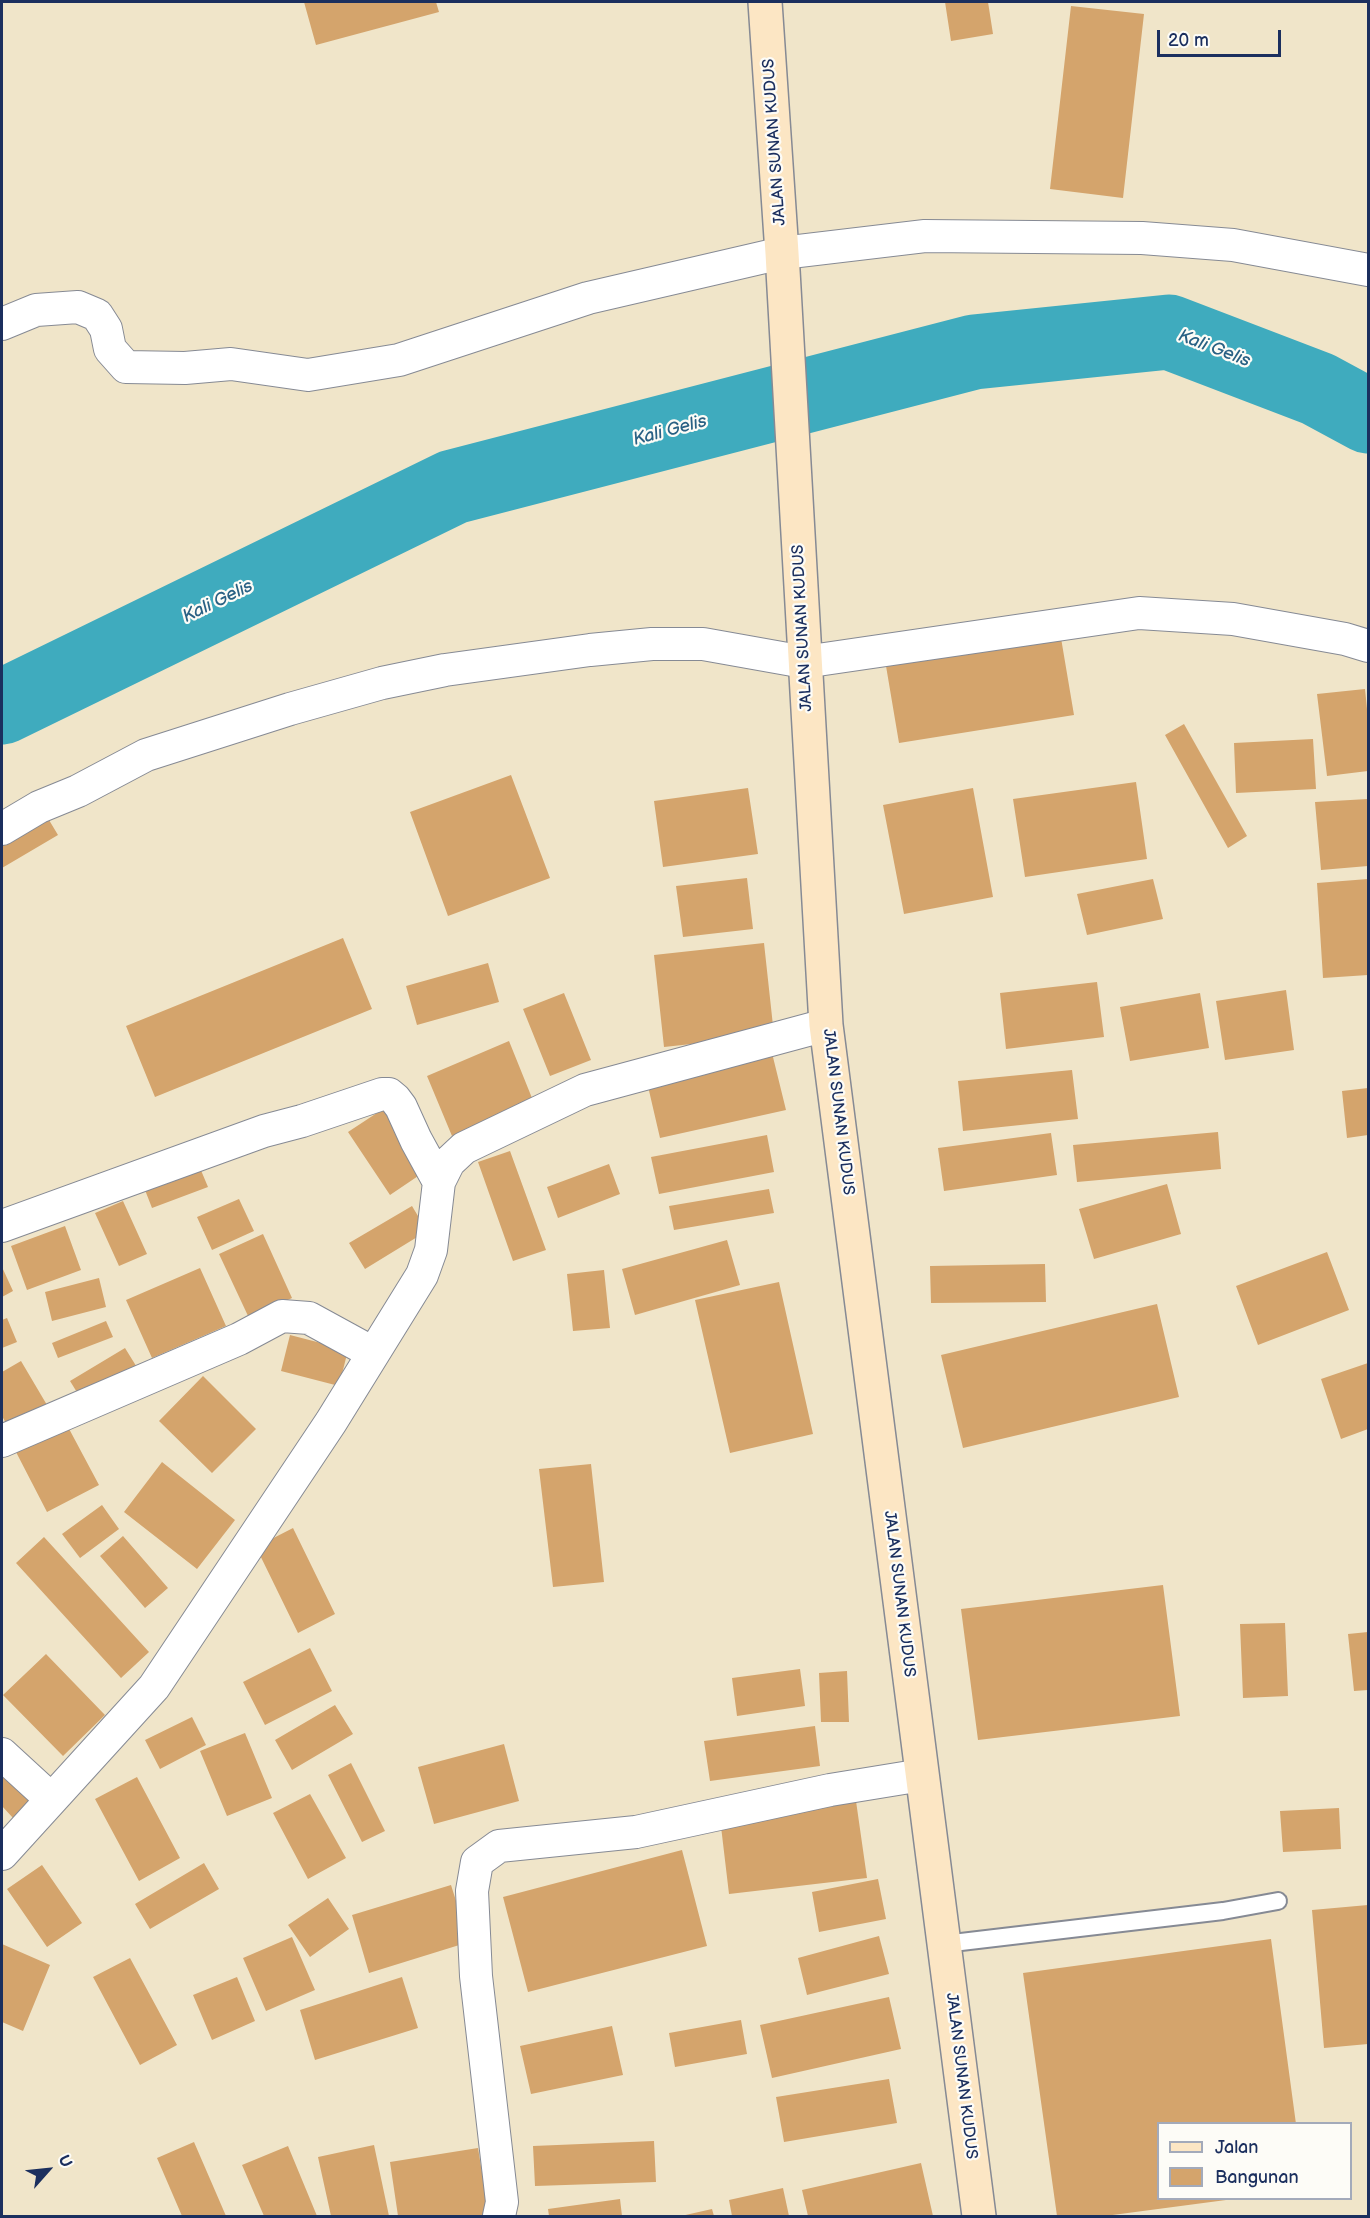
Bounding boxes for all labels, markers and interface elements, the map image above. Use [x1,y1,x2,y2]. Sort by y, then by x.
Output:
scale bar [1160,18,1284,56]
text: 20 m [1168,30,1209,51]
street label: JALAN SUNAN KUDUS [760,58,790,226]
water label: Kali Gelis [1175,325,1253,373]
water label: Kali Gelis [631,411,709,451]
street label: JALAN SUNAN KUDUS [789,544,817,712]
water label: Kali Gelis [179,576,257,628]
street label: JALAN SUNAN KUDUS [818,1028,858,1196]
street label: JALAN SUNAN KUDUS [879,1510,919,1678]
street label: JALAN SUNAN KUDUS [941,1992,981,2160]
legend [1157,2122,1352,2200]
text: Jalan [1215,2137,1258,2158]
north arrow [18,2140,78,2200]
text: U [53,2152,76,2171]
text: Bangunan [1215,2167,1299,2188]

